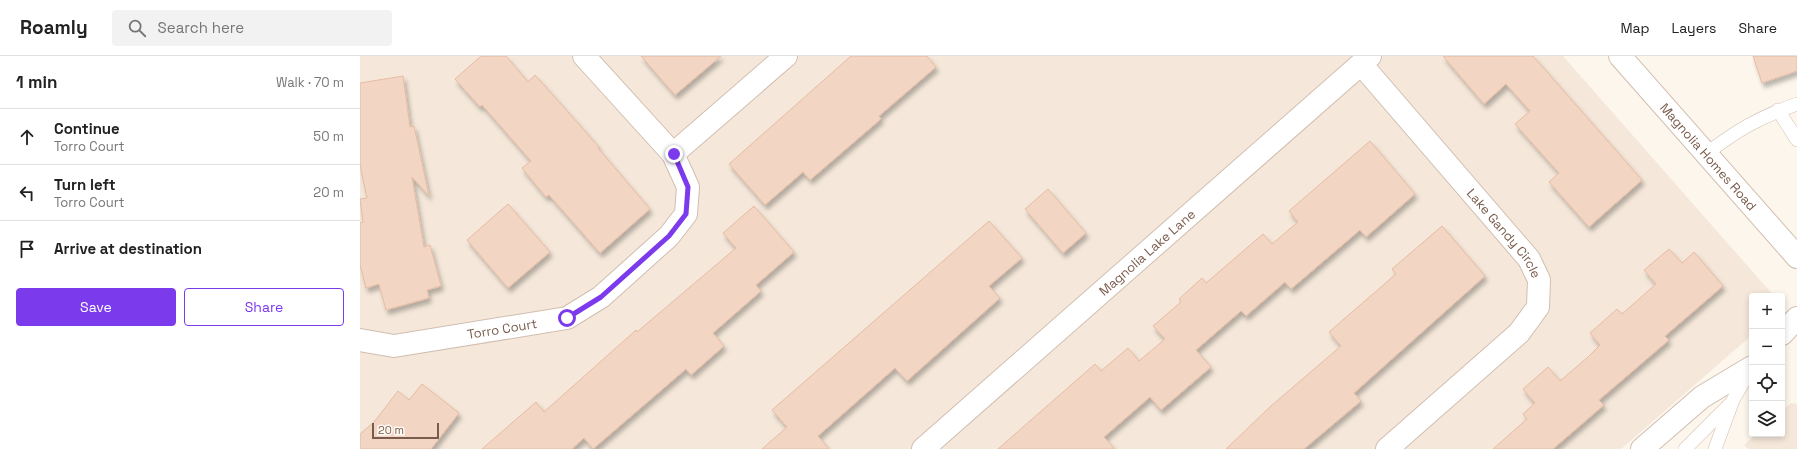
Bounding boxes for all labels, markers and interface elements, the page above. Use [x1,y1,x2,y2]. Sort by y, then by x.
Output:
search box [112,10,392,46]
text: Roamly [20,15,88,40]
icon: search [126,17,148,39]
text: Search here [158,18,244,37]
text: Map [1620,19,1650,37]
text: Layers [1672,19,1716,37]
text: Share [1738,19,1777,37]
text: 1 min [16,71,58,93]
text: Walk · 70 m [276,74,344,91]
street label: Magnolia Homes Road [1656,100,1760,214]
text: Continue [54,119,120,138]
icon: ahead [16,126,38,148]
text: 50 m [313,128,344,145]
text: Torro Court [54,138,125,155]
route end [665,145,683,163]
text: Turn left [54,175,116,194]
icon: left [16,182,38,204]
text: 20 m [313,184,344,201]
street label: Lake Gandy Circle [1463,185,1545,281]
text: Torro Court [54,194,125,211]
street label: Magnolia Lake Lane [1095,206,1199,300]
icon: arrive [16,238,38,260]
text: Arrive at destination [54,239,202,258]
button: Save [16,288,176,326]
button: Share [184,288,344,326]
map controls [1749,293,1785,437]
button: + [1749,293,1785,329]
route start [558,309,576,327]
street label: Torro Court [466,315,538,343]
button: − [1749,329,1785,365]
button: locate [1749,365,1785,401]
button: layers [1749,401,1785,437]
scale bar [372,421,439,440]
text: 20 m [378,423,404,437]

